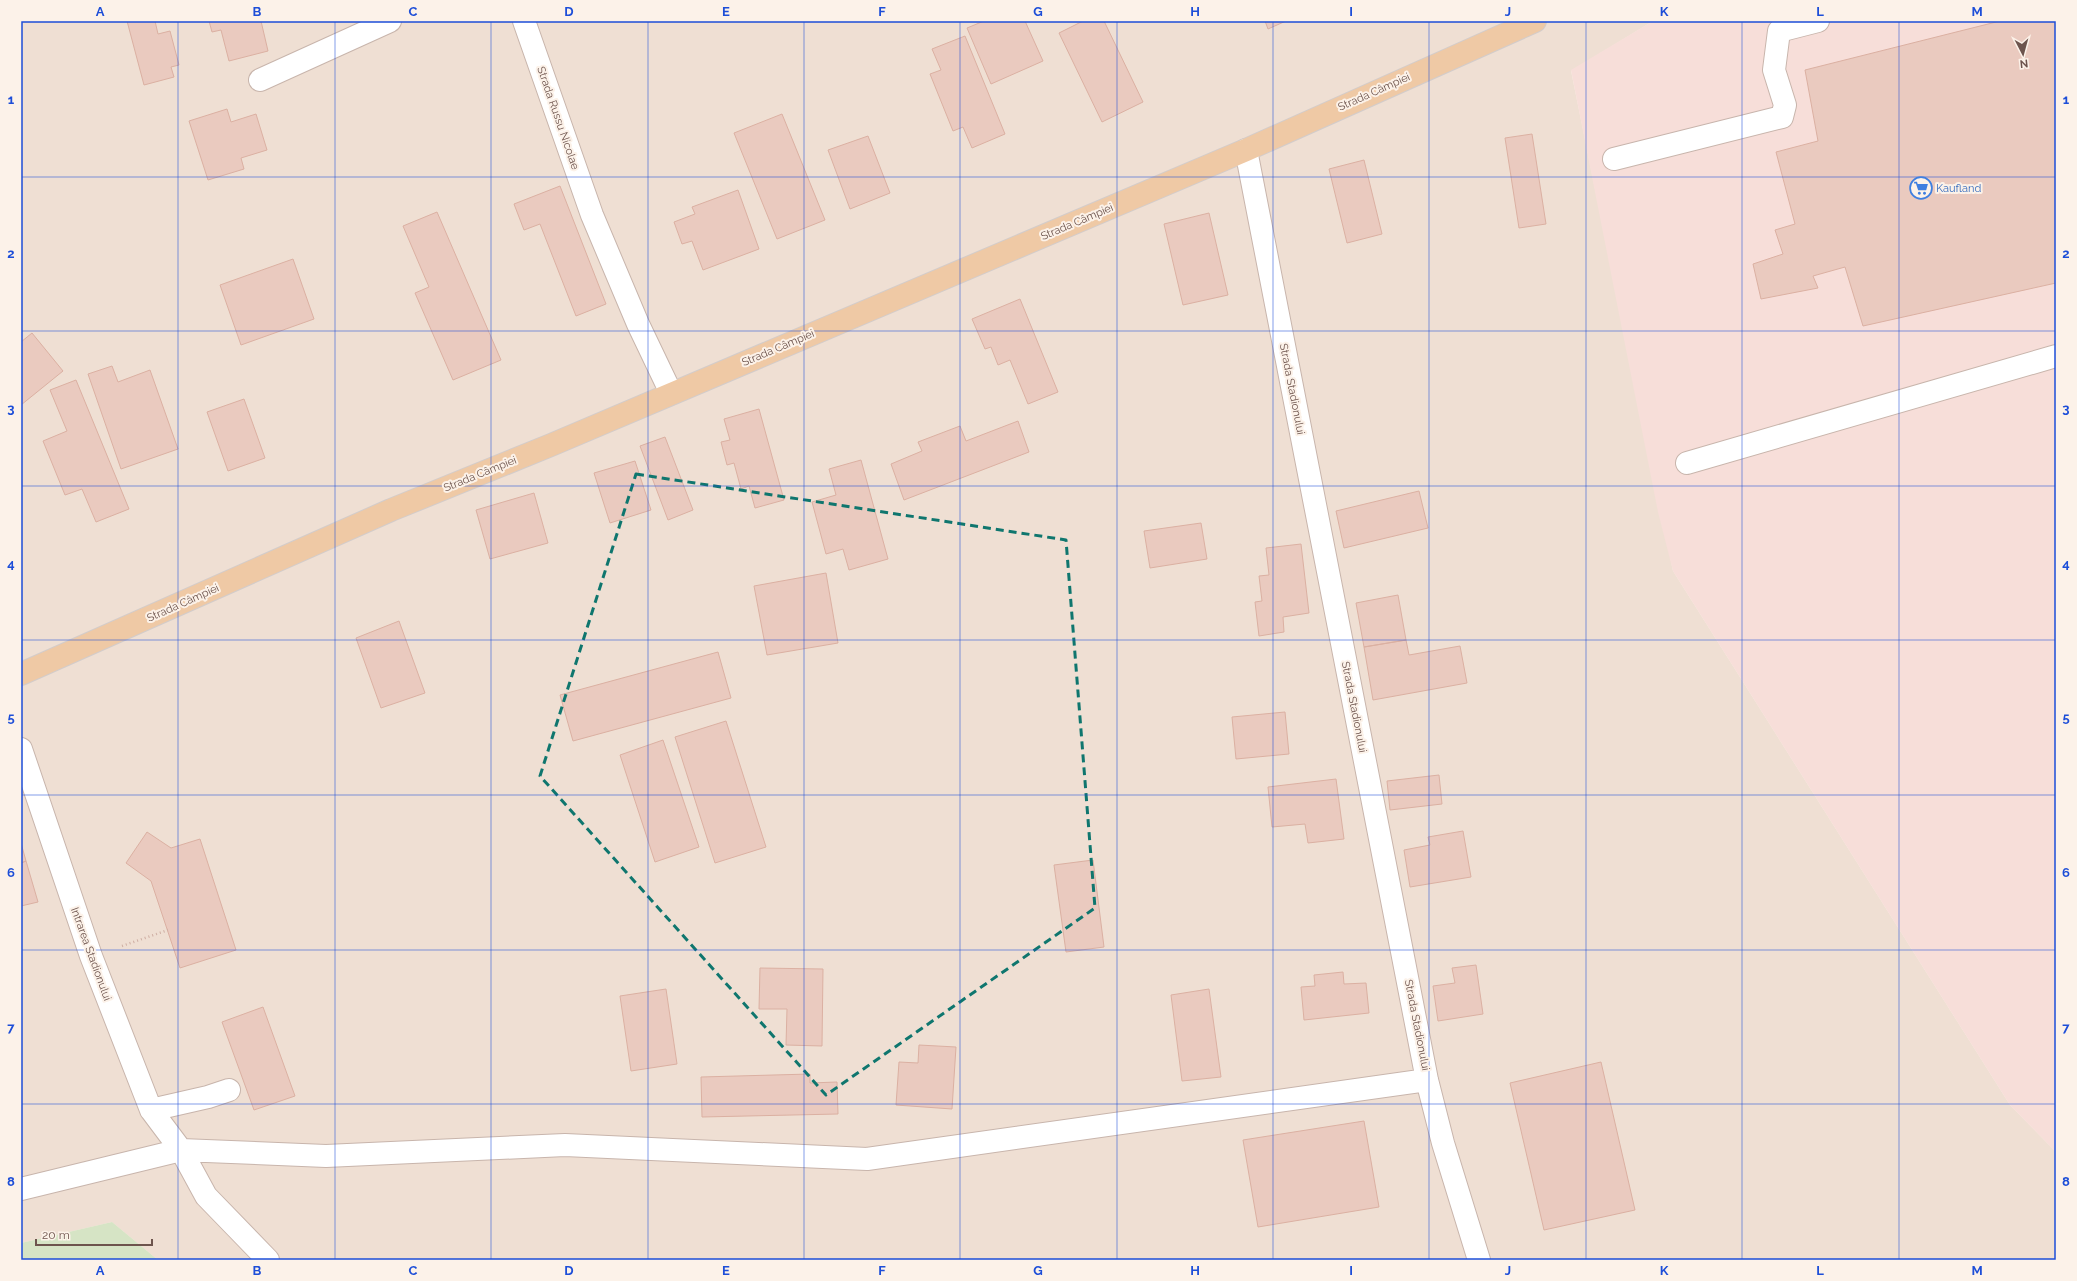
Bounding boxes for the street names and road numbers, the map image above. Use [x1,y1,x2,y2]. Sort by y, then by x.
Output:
street label: Strada Russu Nicolae [534,65,582,172]
street label: Strada Câmpiei [1336,70,1412,114]
street label: Strada Câmpiei [1039,201,1115,243]
street label: Strada Câmpiei [740,327,816,369]
street label: Strada Stadionului [1277,342,1307,436]
street label: Strada Câmpiei [442,453,518,495]
street label: Strada Câmpiei [145,581,221,625]
street label: Strada Stadionului [1339,660,1369,754]
street label: Intrarea Stadionului [68,906,114,1002]
street label: Strada Stadionului [1402,978,1432,1072]

